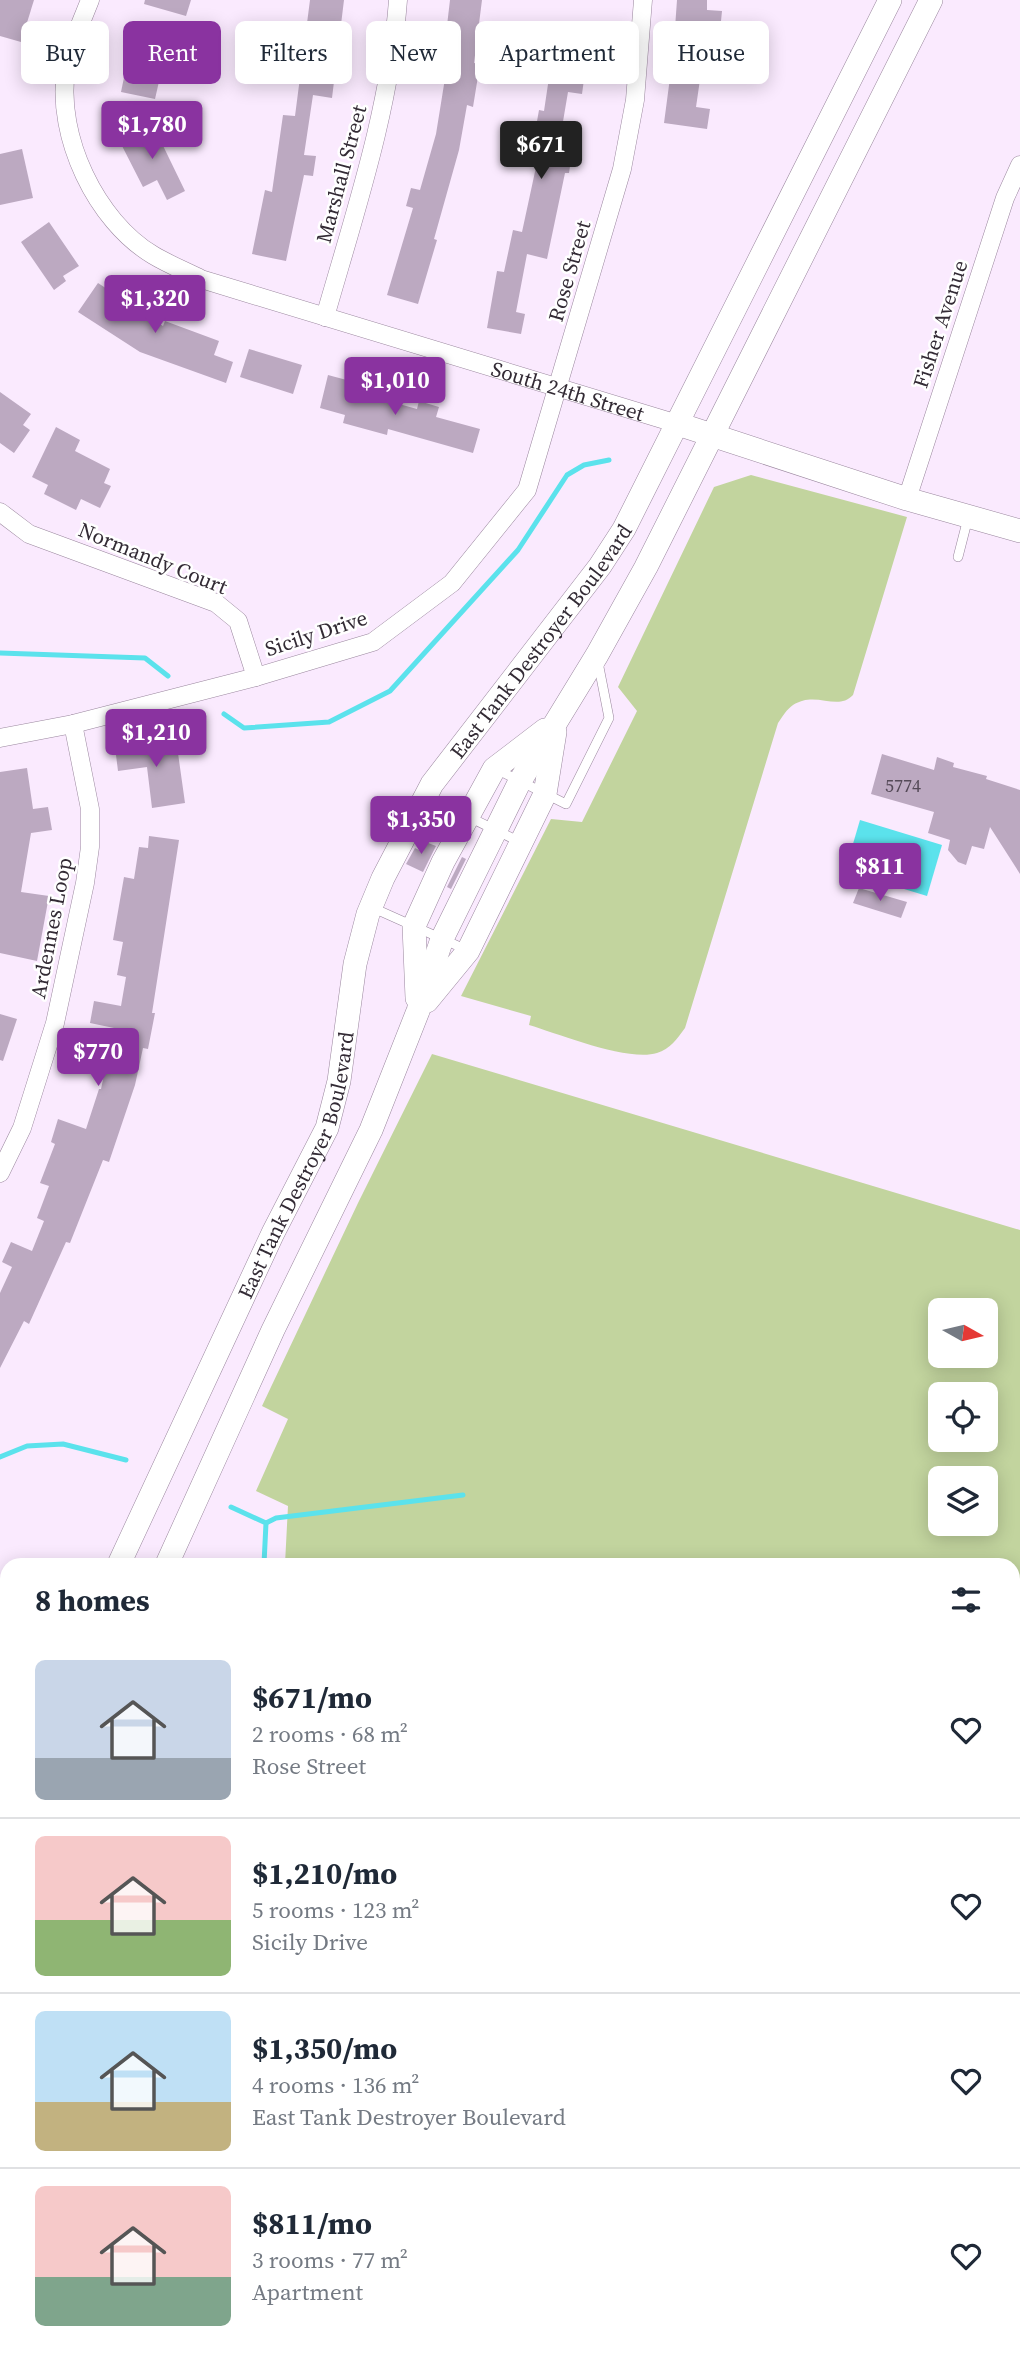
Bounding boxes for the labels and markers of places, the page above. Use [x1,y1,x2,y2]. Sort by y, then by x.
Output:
pin: $1,780 [95,102,209,161]
pin: $671 [500,122,582,181]
pin: $1,320 [98,276,212,335]
pin: $1,010 [338,358,452,417]
pin: $1,210 [99,710,213,769]
pin: $1,350 [364,796,478,856]
pin: $811 [839,844,921,903]
pin: $770 [57,1028,139,1088]

